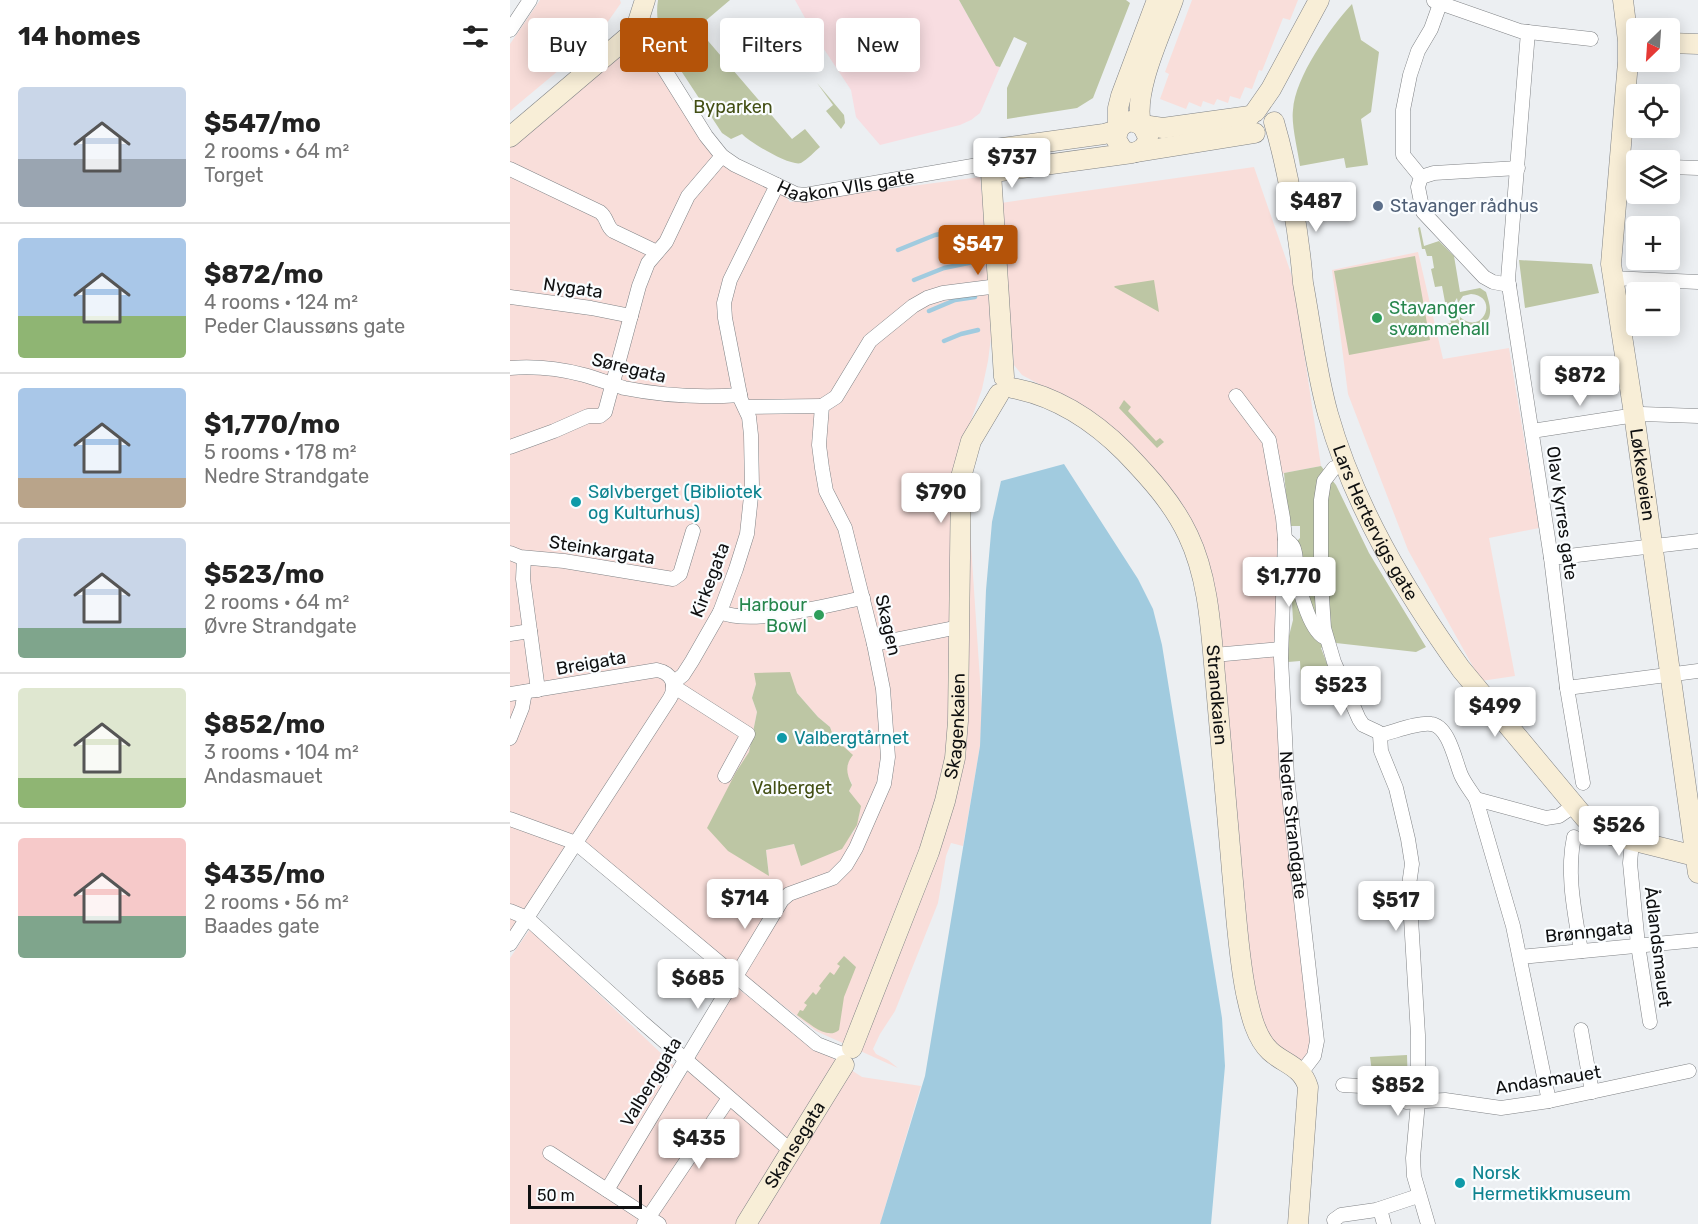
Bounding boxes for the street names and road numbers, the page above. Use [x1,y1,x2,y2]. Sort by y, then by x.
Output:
street label: Haakon VIIs gate [773,165,916,206]
street label: Nygata [542,273,604,303]
street label: Søregata [590,348,668,388]
street label: Løkkeveien [1625,427,1660,522]
street label: Lars Hertervigs gate [1328,442,1423,604]
street label: Olav Kyrres gate [1542,445,1582,581]
street label: Steinkargata [548,531,656,569]
street label: Kirkegata [686,539,734,621]
street label: Skagen [870,592,906,658]
street label: Strandkaien [1201,644,1232,746]
street label: Breigata [554,646,628,680]
street label: Skagenkaien [939,673,970,781]
street label: Nedre Strandgate [1275,751,1312,900]
street label: Ådlandsmauet [1640,885,1676,1009]
street label: Brønngata [1544,916,1634,948]
street label: Valberggata [616,1033,686,1131]
street label: Andasmauet [1494,1061,1602,1099]
street label: Skansegata [760,1097,830,1192]

